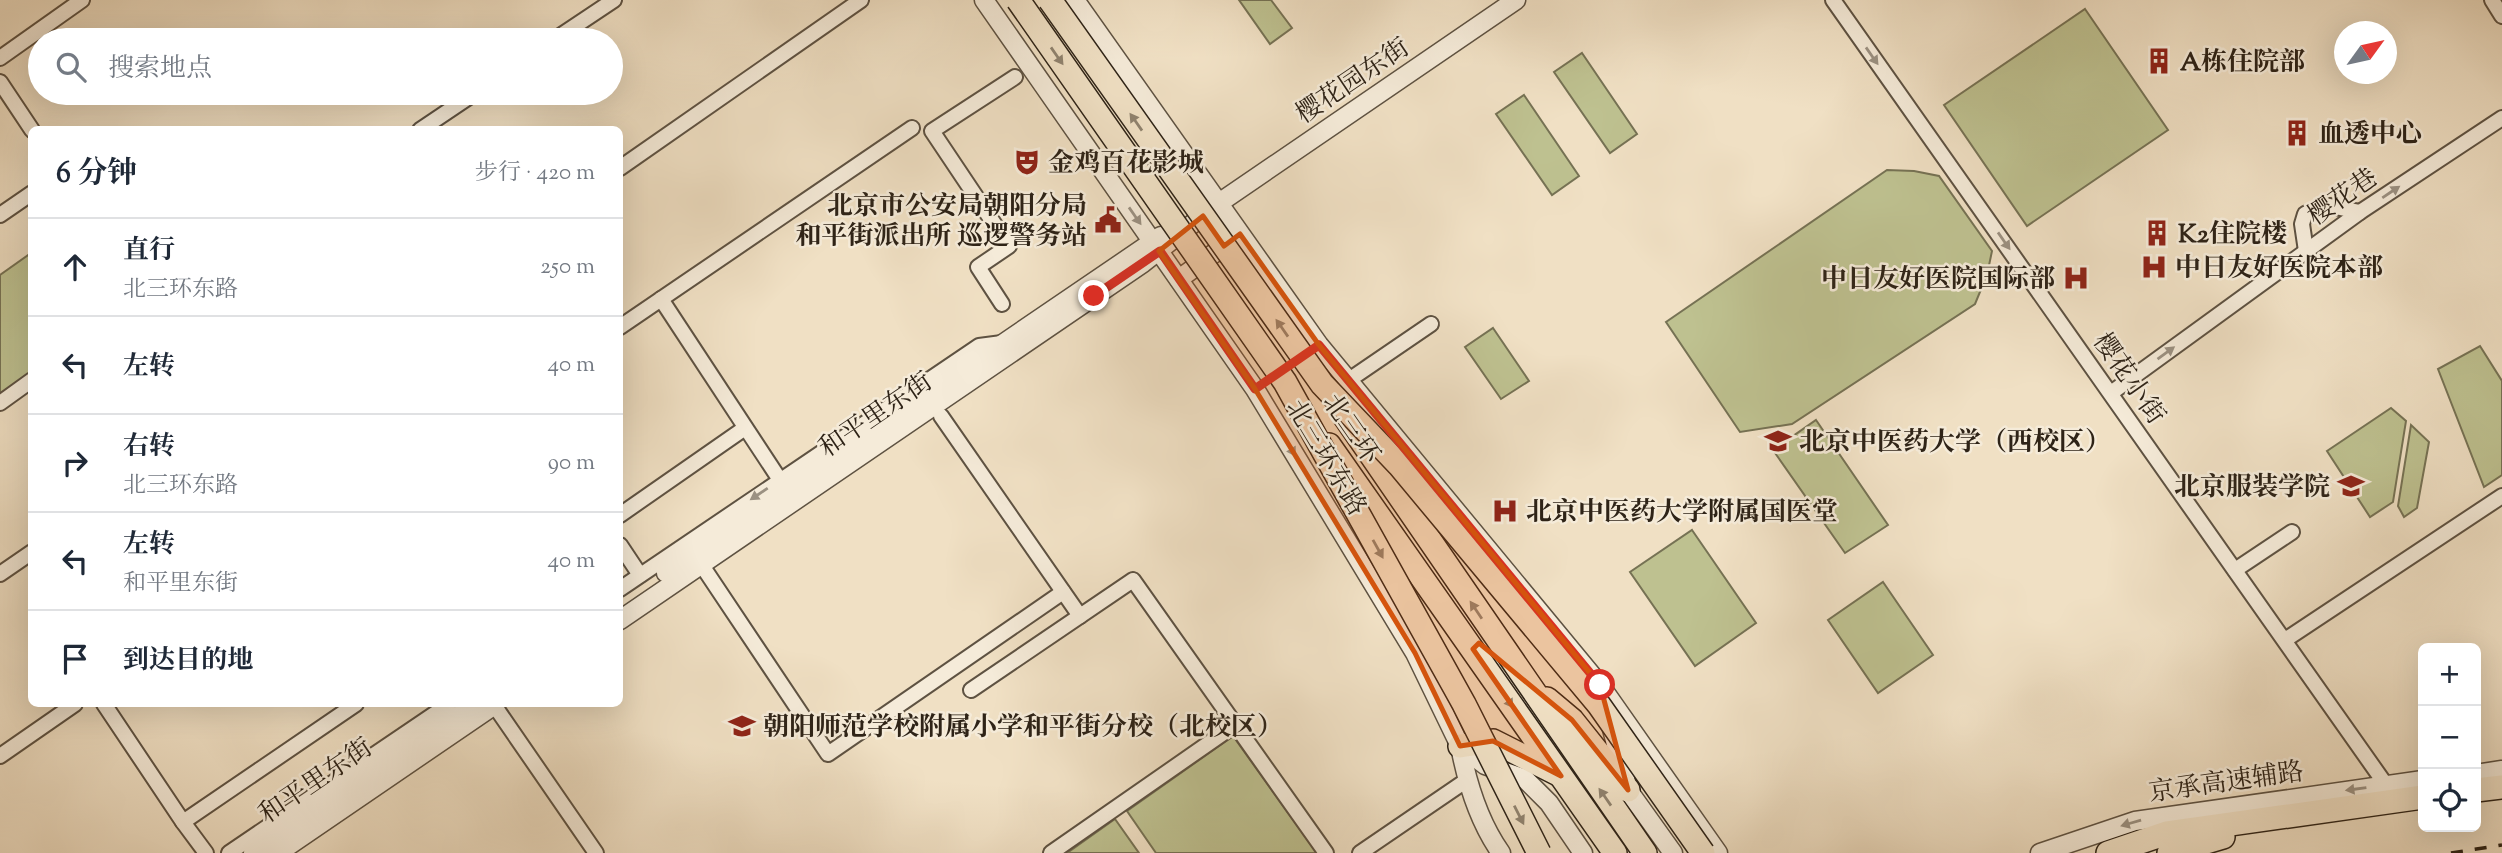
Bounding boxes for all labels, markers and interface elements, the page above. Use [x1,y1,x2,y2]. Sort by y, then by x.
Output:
north arrow [2334,21,2397,84]
search box [28,28,623,105]
street label: 樱花园东街 [1289,30,1418,134]
place label: A栋住院部 [2180,45,2305,82]
building icon: A栋住院部 [2144,46,2174,76]
one-way arrow [1050,47,1064,65]
one-way arrow [1865,47,1879,65]
icon: search [52,48,90,86]
text: 搜索地点 [108,51,212,88]
one-way arrow [1130,113,1144,131]
place label: 血透中心 [2318,117,2422,154]
building icon: 血透中心 [2282,118,2312,148]
place label: 金鸡百花影城 [1048,146,1204,183]
theatre icon: 金鸡百花影城 [1012,147,1042,177]
text: 6 分钟 [56,153,137,196]
text: 步行 · 420 m [475,157,595,190]
street label: 樱花巷 [2301,161,2386,236]
one-way arrow [2381,185,2401,198]
place label: 北京市公安局朝阳分局 和平街派出所 巡逻警务站 [795,189,1087,256]
public building icon: 北京市公安局朝阳分局 和平街派出所 巡逻警务站 [1093,205,1123,235]
one-way arrow [1128,207,1142,225]
place label: K2住院楼 [2178,217,2287,254]
building icon: K2住院楼 [2142,218,2172,248]
one-way arrow [1997,232,2011,250]
text: 直行 [123,233,175,270]
icon: ahead [56,248,94,286]
text: 250 m [540,251,595,284]
place label: 中日友好医院本部 [2175,251,2383,288]
hospital icon: 中日友好医院本部 [2139,252,2169,282]
place label: 中日友好医院国际部 [1821,262,2055,299]
hospital icon: 中日友好医院国际部 [2061,263,2091,293]
text: 北三环东路 [123,274,238,307]
route end [1078,280,1109,311]
one-way arrow [1275,319,1289,337]
street label: 樱花小街 [2083,326,2173,433]
icon: left [56,346,94,384]
one-way arrow [2157,346,2176,360]
text: 左转 [123,349,175,386]
text: 40 m [548,349,595,382]
street label: 和平里东街 [812,364,941,468]
street label: 北三环 [1312,387,1387,472]
street label: 北三环东路 [1276,393,1374,524]
place label: 北京中医药大学（西校区） [1799,425,2111,462]
school or university icon: 北京中医药大学（西校区） [1763,426,1793,456]
text: 右转 [123,429,175,466]
one-way arrow [1284,438,1296,457]
icon: right [56,444,94,482]
text: 90 m [548,447,595,480]
text: 北三环东路 [123,470,238,503]
place label: 北京服装学院 [2174,470,2330,507]
school or university icon: 北京服装学院 [2336,471,2366,501]
one-way arrow [749,488,769,501]
place label: 北京中医药大学附属国医堂 [1526,495,1838,532]
hospital icon: 北京中医药大学附属国医堂 [1490,496,1520,526]
text: 左转 [123,527,175,564]
one-way arrow [1372,539,1384,559]
icon: left [56,542,94,580]
text: 40 m [548,545,595,578]
text: 和平里东街 [123,568,238,601]
one-way arrow [1469,601,1483,619]
icon: arrive [56,640,94,678]
text: 到达目的地 [123,643,253,680]
map controls [2418,643,2481,832]
button: + [2418,643,2481,706]
route start [1584,669,1615,700]
one-way arrow [1500,690,1514,708]
button: − [2418,706,2481,769]
place label: 朝阳师范学校附属小学和平街分校（北校区） [763,710,1283,747]
school or university icon: 朝阳师范学校附属小学和平街分校（北校区） [727,711,757,741]
street label: 和平里东街 [252,730,381,834]
street label: 京承高速辅路 [2147,754,2306,813]
button: locate [2418,769,2481,832]
one-way arrow [2344,784,2366,795]
one-way arrow [1598,788,1612,806]
one-way arrow [1514,805,1525,825]
one-way arrow [2120,818,2141,828]

